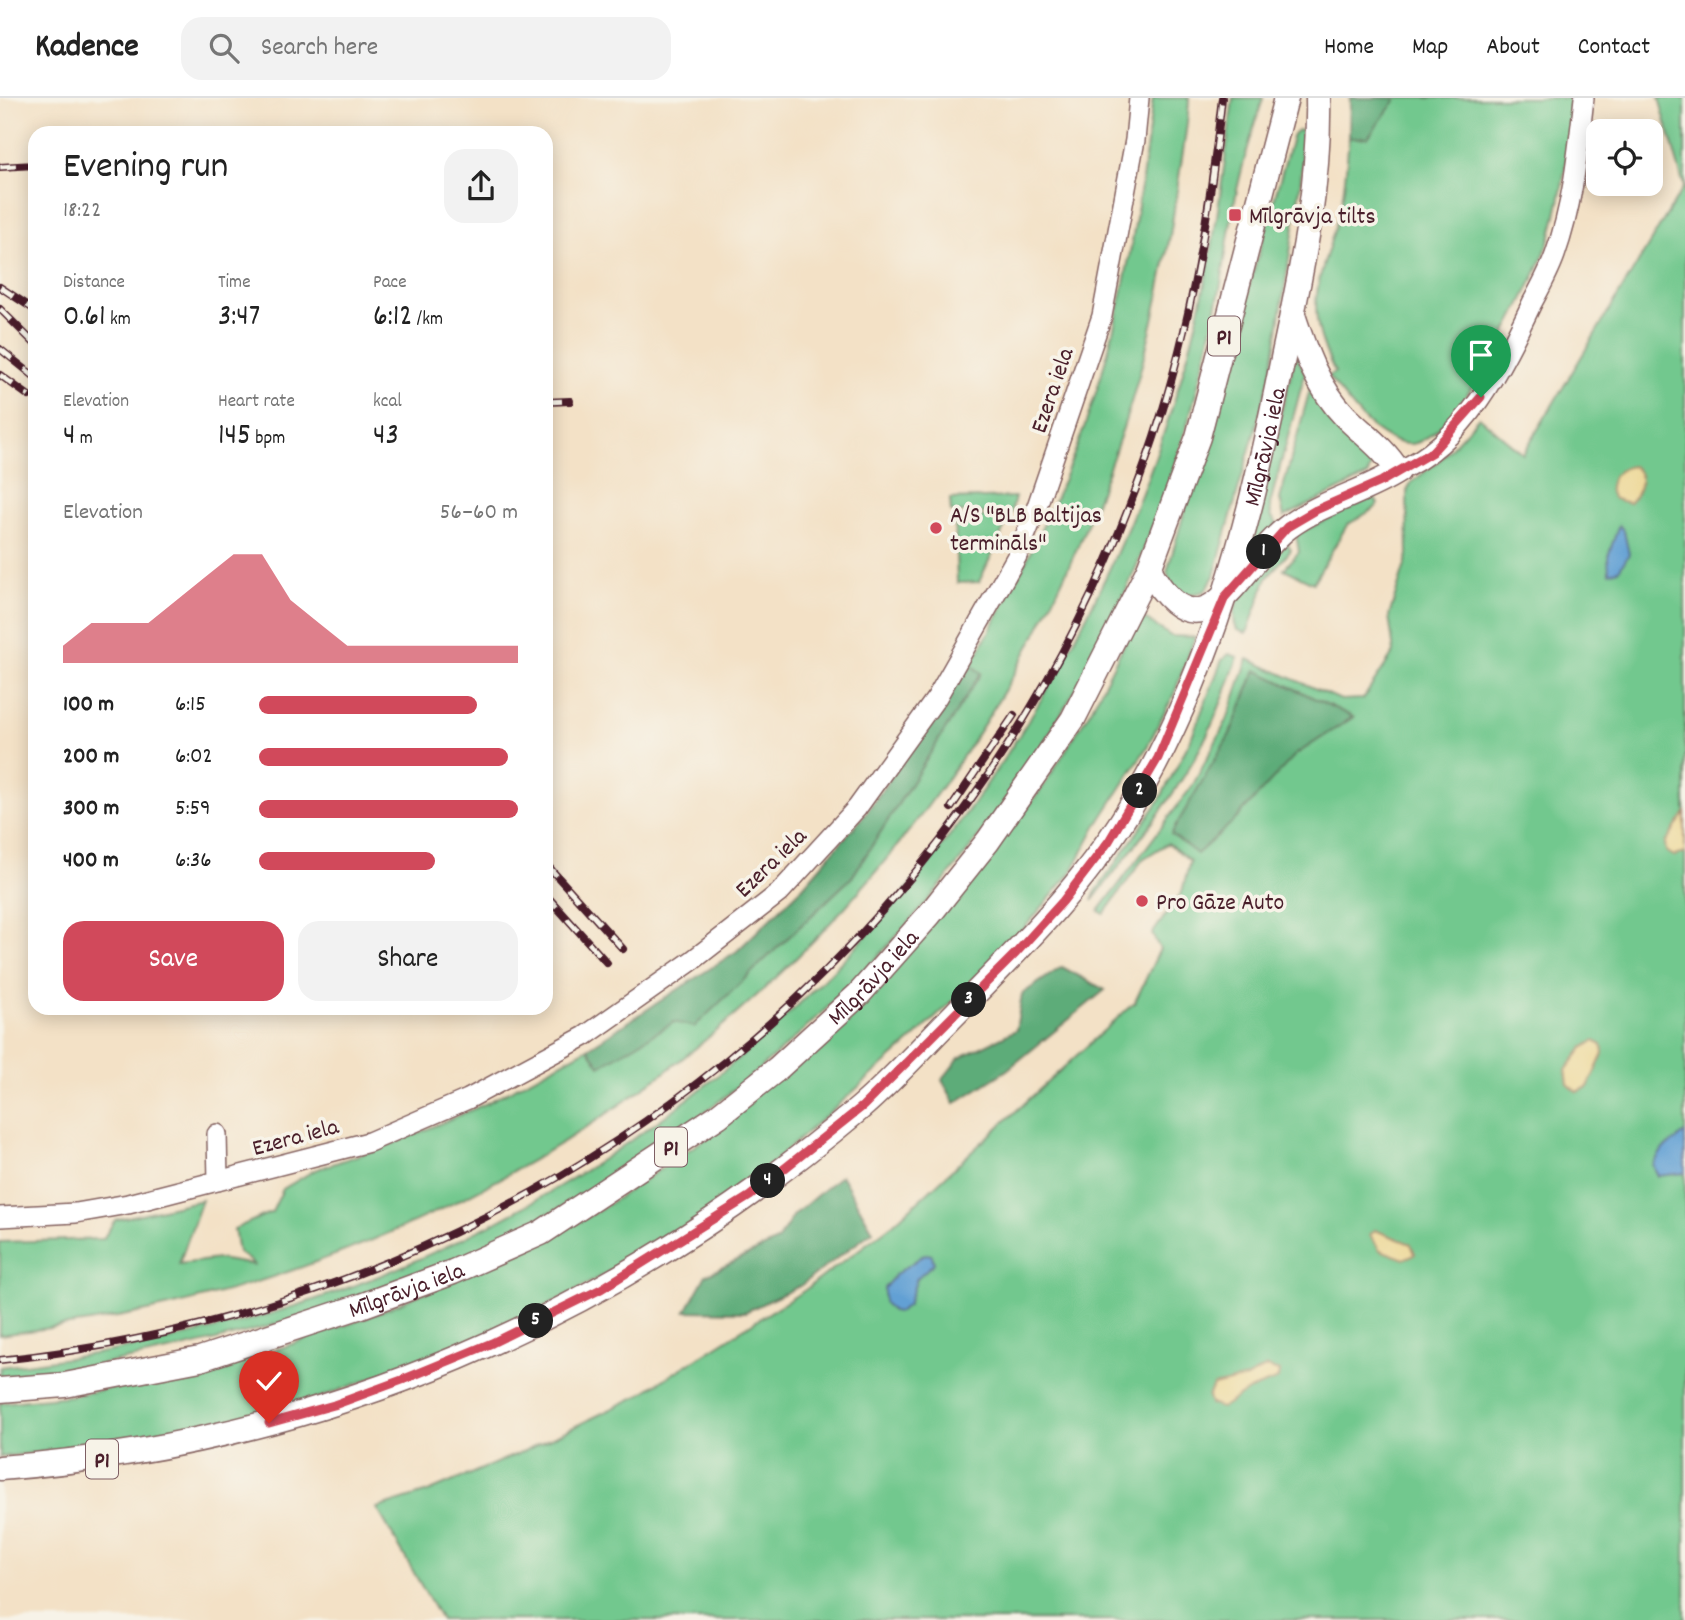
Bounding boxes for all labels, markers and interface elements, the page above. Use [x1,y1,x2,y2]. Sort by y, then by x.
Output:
search box [181,17,671,80]
text: Kadence [35,25,139,72]
icon: search [205,29,243,67]
text: Search here [261,30,378,67]
text: Home [1324,31,1374,65]
text: Map [1412,31,1448,65]
text: About [1486,31,1540,65]
text: Contact [1578,31,1650,65]
map controls [1586,119,1663,196]
button: locate [1586,119,1663,196]
text: Evening run [63,141,228,196]
button: share [444,149,518,223]
text: 18:22 [63,195,101,228]
place label: Mīlgrāvja tilts [1249,201,1376,235]
marker: Mīlgrāvja tilts [1227,207,1243,223]
text: Distance [63,270,125,297]
text: Time [218,270,251,297]
text: Pace [373,270,407,297]
text: 0.61 [63,297,106,340]
text: 3:47 [218,297,260,340]
text: 6:12 [373,297,412,340]
text: km [106,307,131,334]
text: /km [412,307,443,334]
road number: P1 [1208,316,1240,356]
pin [1451,325,1511,397]
icon: arrive [1462,336,1500,374]
street label: Ezera iela [1023,343,1085,438]
street label: Mīlgrāvja iela [1237,384,1297,510]
text: Elevation [63,389,129,416]
text: Heart rate [218,389,295,416]
text: kcal [373,389,402,416]
text: 4 [63,416,75,459]
text: 145 [218,416,251,459]
text: 43 [373,416,399,459]
text: m [75,426,93,453]
text: bpm [251,426,285,453]
text: Elevation [63,497,143,530]
text: 56–60 m [440,497,518,530]
place label: A/S "BLB Baltijas termināls" [950,500,1102,562]
marker: A/S "BLB Baltijas termināls" [928,520,944,536]
pin: 1 [1246,534,1282,570]
text: 1 [1261,538,1266,565]
text: 100 m [63,689,114,722]
text: 6:15 [175,689,206,722]
text: 200 m [63,741,119,774]
text: 6:02 [175,741,213,774]
pin: 2 [1122,774,1158,808]
text: 2 [1135,777,1144,804]
text: 300 m [63,793,119,826]
text: 5:59 [175,793,211,826]
street label: Ezera iela [729,821,816,907]
text: 400 m [63,845,119,878]
text: 6:36 [175,845,212,878]
place label: Pro Gāze Auto [1156,887,1284,921]
marker: Pro Gāze Auto [1134,893,1150,909]
button: Save [63,921,284,1001]
button: Share [298,921,518,1001]
street label: Mīlgrāvja iela [821,923,929,1035]
pin: 3 [951,982,986,1018]
text: 3 [964,986,973,1013]
street label: Ezera iela [249,1111,343,1167]
road number: P1 [655,1128,687,1166]
pin: 4 [750,1164,786,1198]
text: 4 [764,1167,771,1194]
street label: Mīlgrāvja iela [345,1255,471,1329]
pin: 5 [518,1304,554,1338]
text: 5 [531,1307,540,1334]
pin [239,1351,299,1423]
icon: check [250,1362,288,1400]
road number: P1 [86,1440,118,1478]

